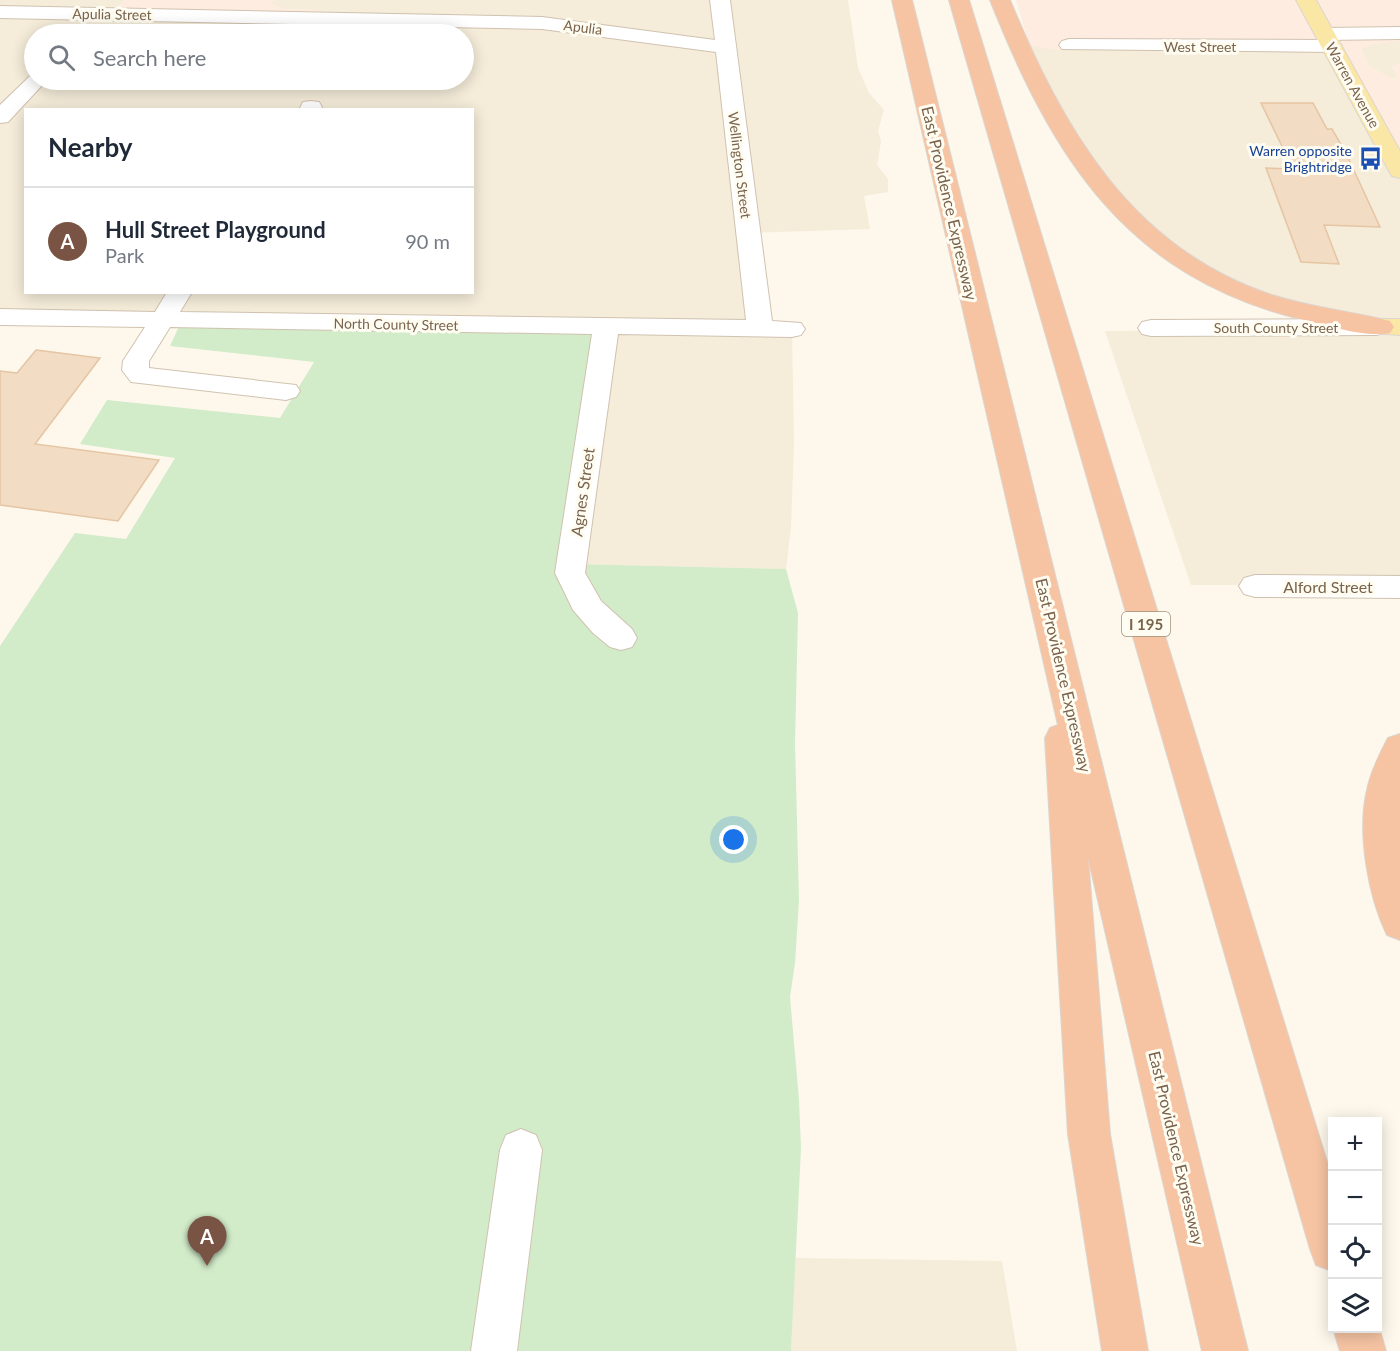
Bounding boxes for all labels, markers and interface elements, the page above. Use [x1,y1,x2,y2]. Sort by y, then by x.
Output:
street label: Apulia Street [72,5,152,23]
street label: Apulia [563,16,603,38]
search box [24,24,474,90]
street label: West Street [1164,38,1236,55]
street label: Warren Avenue [1322,39,1384,131]
icon: search [45,41,78,74]
text: Search here [93,44,206,71]
street label: East Providence Expressway [918,104,982,303]
street label: Wellington Street [725,111,755,219]
text: Nearby [48,131,133,163]
place label: Warren opposite Brightridge [1249,142,1352,175]
bus stop icon: Warren opposite Brightridge [1357,145,1383,171]
text: Hull Street Playground [105,216,326,243]
text: A [61,229,74,253]
text: 90 m [405,229,450,253]
text: Park [105,243,144,267]
street label: North County Street [333,314,459,334]
street label: South County Street [1214,319,1338,336]
street label: Agnes Street [566,446,598,538]
street label: East Providence Expressway [1032,576,1096,775]
street label: Alford Street [1283,577,1373,596]
road number: I 195 [1122,612,1170,636]
your location [719,825,748,854]
street label: East Providence Expressway [1145,1049,1209,1248]
map controls [1328,1117,1382,1333]
button: + [1328,1117,1382,1171]
button: − [1328,1171,1382,1225]
pin: A [188,1216,226,1266]
button: locate [1328,1225,1382,1279]
button: layers [1328,1279,1382,1333]

